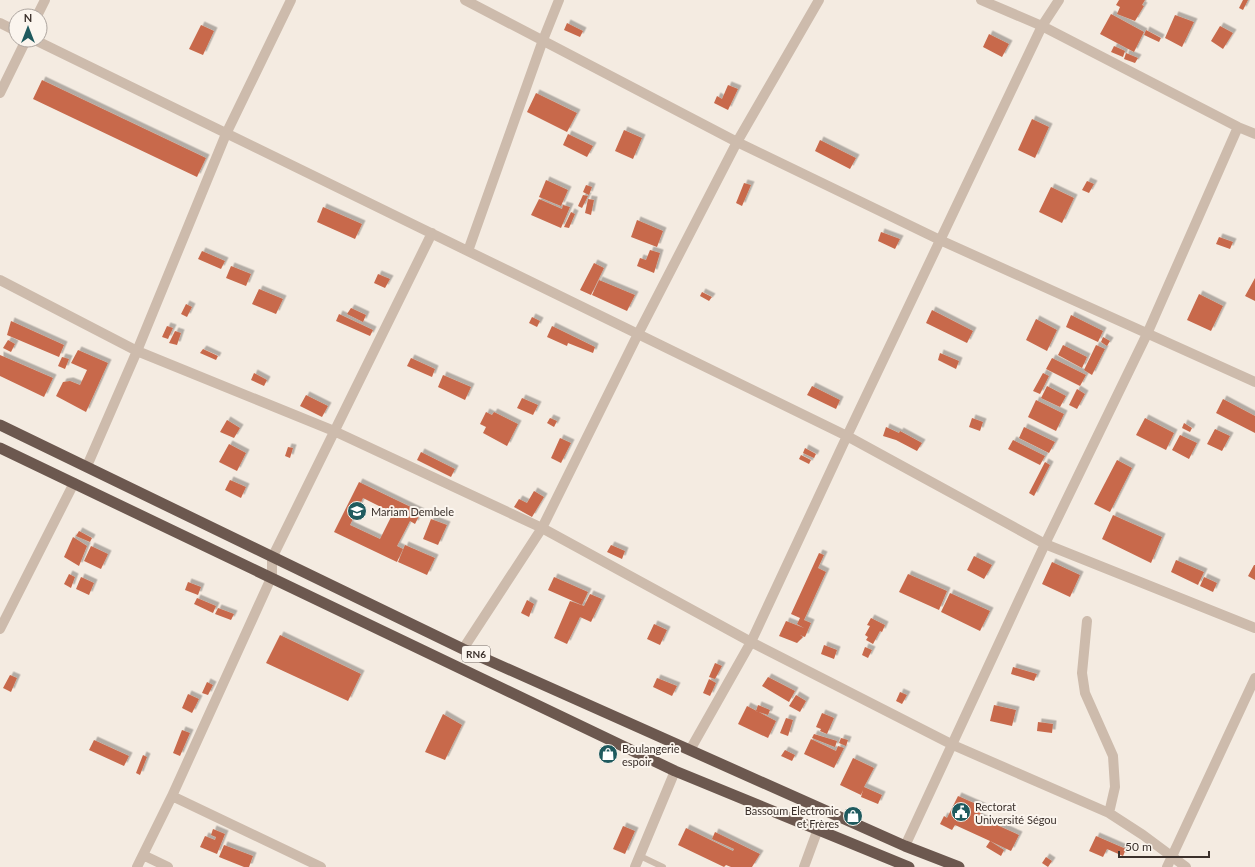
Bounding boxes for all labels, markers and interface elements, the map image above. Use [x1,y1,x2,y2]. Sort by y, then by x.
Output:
north arrow [8,8,48,48]
text: N [24,11,32,24]
school or university icon: Mariam Dembele [346,500,368,522]
place label: Mariam Dembele [371,505,454,518]
road number: RN6 [462,646,490,662]
place label: Boulangerie espoir [622,742,680,768]
shop icon: Boulangerie espoir [597,743,619,765]
place label: Rectorat Université Ségou [975,800,1057,826]
public building icon: Rectorat Université Ségou [950,801,972,823]
place label: Bassoum Electronic et Frères [745,804,839,830]
shop icon: Bassoum Electronic et Frères [842,805,864,827]
scale bar [1119,833,1209,859]
text: 50 m [1125,839,1152,854]

